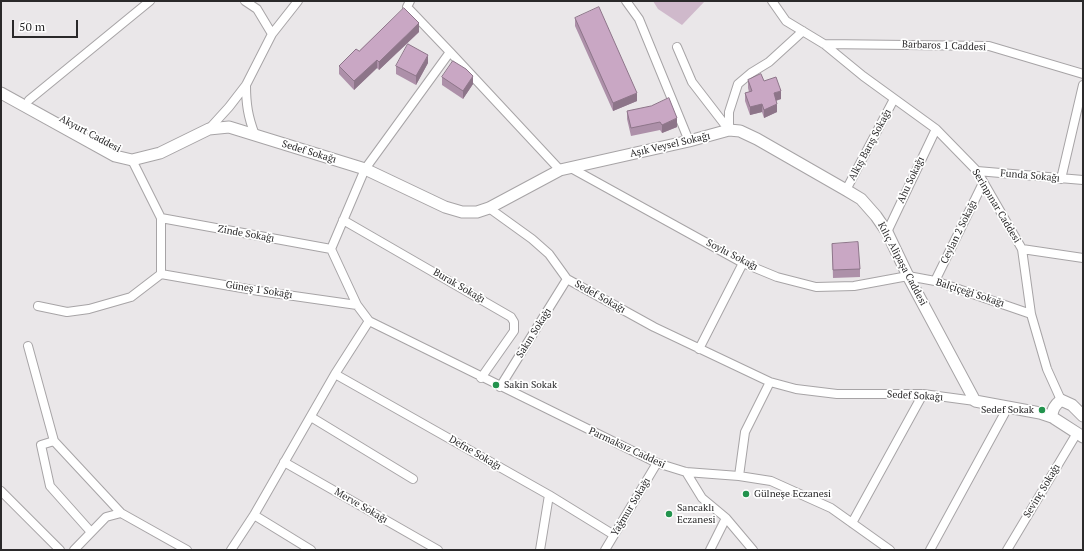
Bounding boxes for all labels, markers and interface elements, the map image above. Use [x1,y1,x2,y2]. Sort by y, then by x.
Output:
scale bar [14,12,80,38]
text: 50 m [19,19,45,34]
street label: Barbaros 1 Caddesi [902,39,986,53]
street label: Alkış Barış Sokağı [846,107,894,183]
street label: Akyurt Caddesi [57,113,123,155]
street label: Aşık Veysel Sokağı [629,130,711,160]
street label: Sedef Sokağı [280,138,338,166]
street label: Ahu Sokağı [895,155,927,205]
street label: Serinpınar Caddesi [969,167,1023,245]
street label: Funda Sokağı [1000,167,1060,185]
street label: Ceylan 2 Sokağı [938,198,980,266]
street label: Kılıç Alipaşa Caddesi [875,220,929,308]
street label: Zinde Sokağı [217,223,275,245]
street label: Soylu Sokağı [704,237,760,273]
street label: Burak Sokağı [431,266,487,306]
street label: Balçiçeği Sokağı [934,276,1006,310]
street label: Sedef Sokağı [573,278,627,316]
street label: Güneş 1 Sokağı [225,279,293,301]
street label: Sakın Sokağı [514,306,554,360]
place label: Sakin Sokak [504,379,557,391]
marker: Sakin Sokak [491,380,501,390]
street label: Sedef Sokağı [887,389,943,403]
place label: Sedef Sokak [981,404,1034,416]
marker: Sedef Sokak [1037,405,1047,415]
street label: Parmaksız Caddesi [587,425,667,471]
street label: Defne Sokağı [447,433,503,473]
street label: Sevinç Sokağı [1021,462,1063,520]
street label: Yağmur Sokağı [609,476,653,538]
street label: Merve Sokağı [332,486,390,526]
place label: Gülneşe Eczanesi [754,488,831,500]
marker: Gülneşe Eczanesi [741,489,751,499]
place label: Sancaklı Eczanesi [677,502,716,526]
marker: Sancaklı Eczanesi [664,509,674,519]

